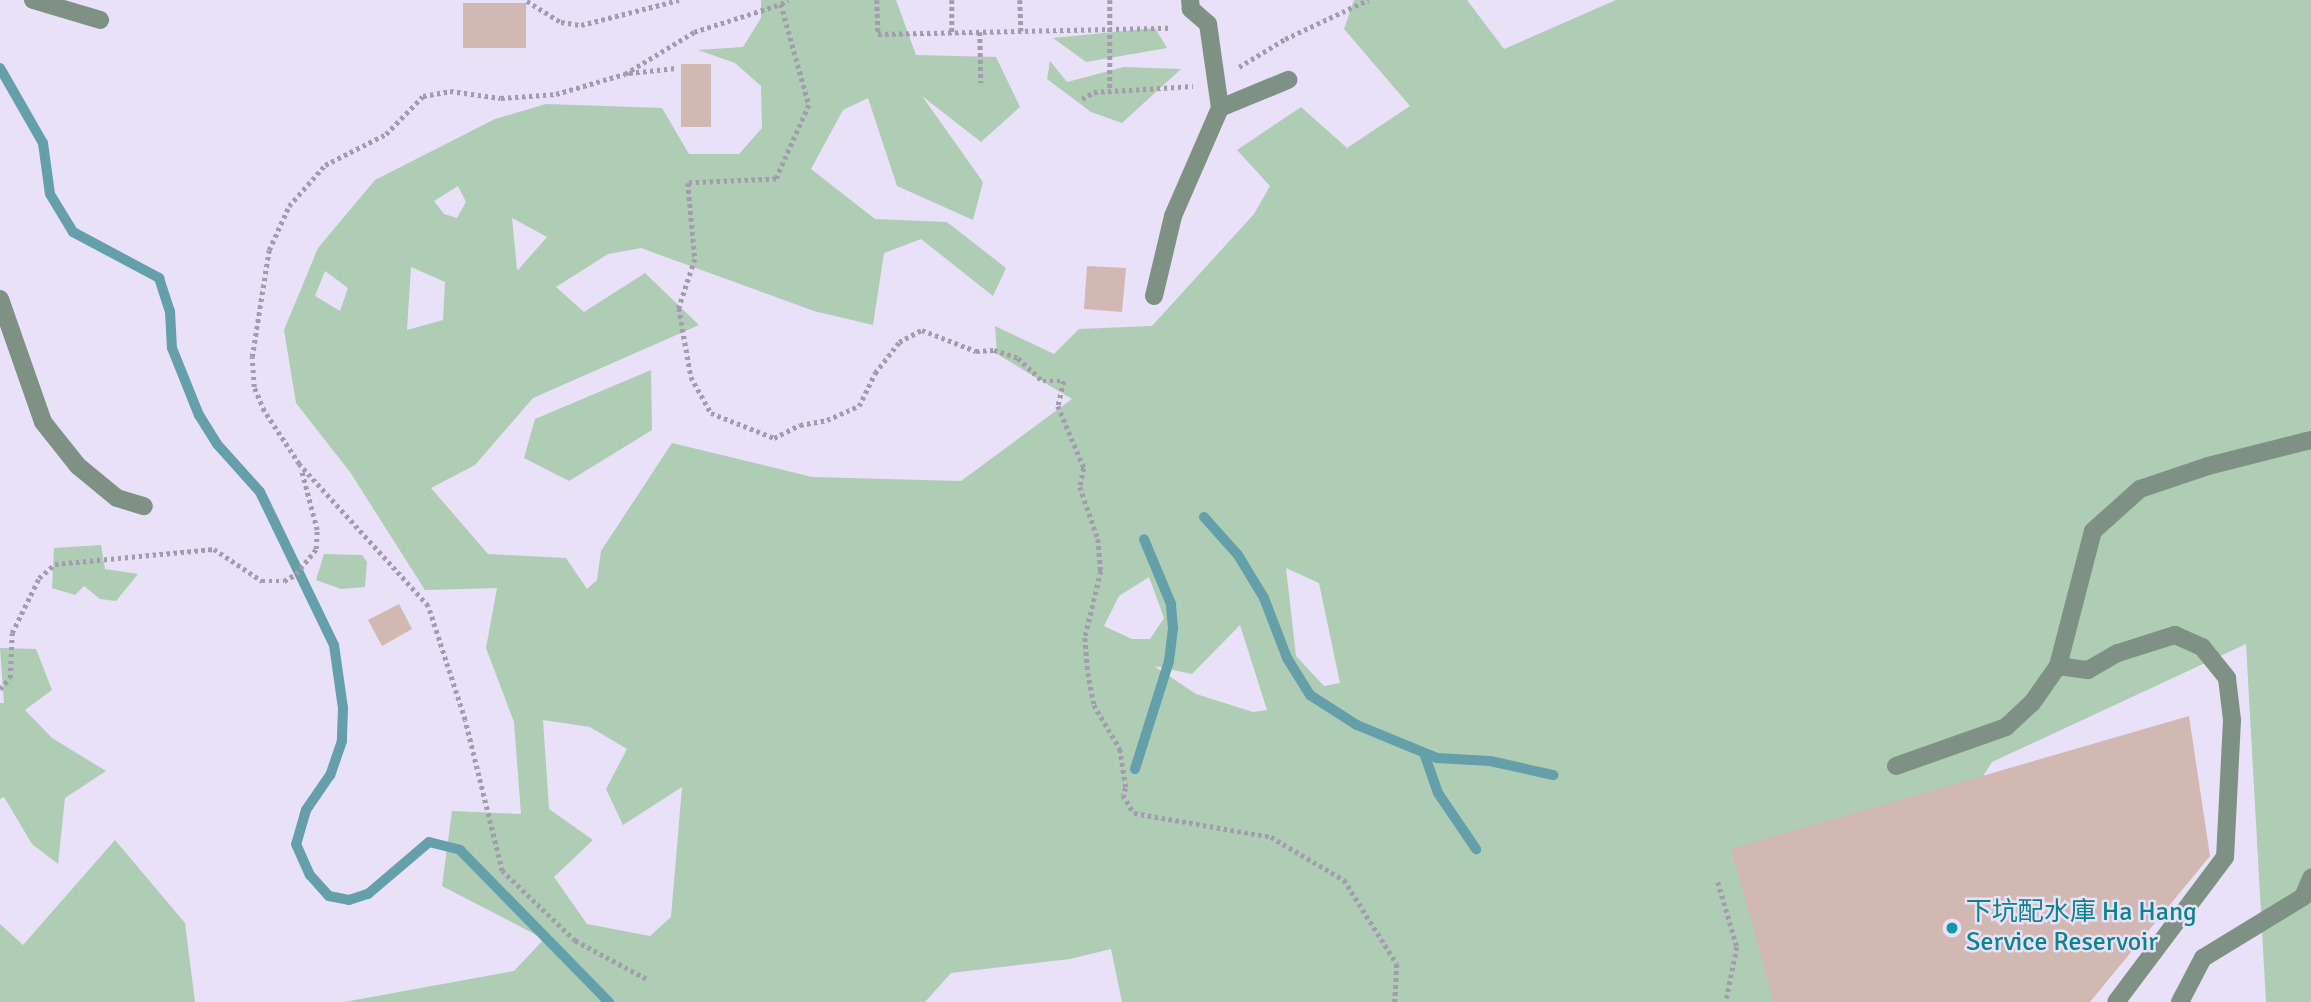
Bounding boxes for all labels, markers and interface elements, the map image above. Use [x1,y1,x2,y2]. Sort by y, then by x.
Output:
place label: 下坑配水庫 Ha Hang Service Reservoir [1966,897,2197,958]
marker: 下坑配水庫 Ha Hang Service Reservoir [1944,920,1960,936]

